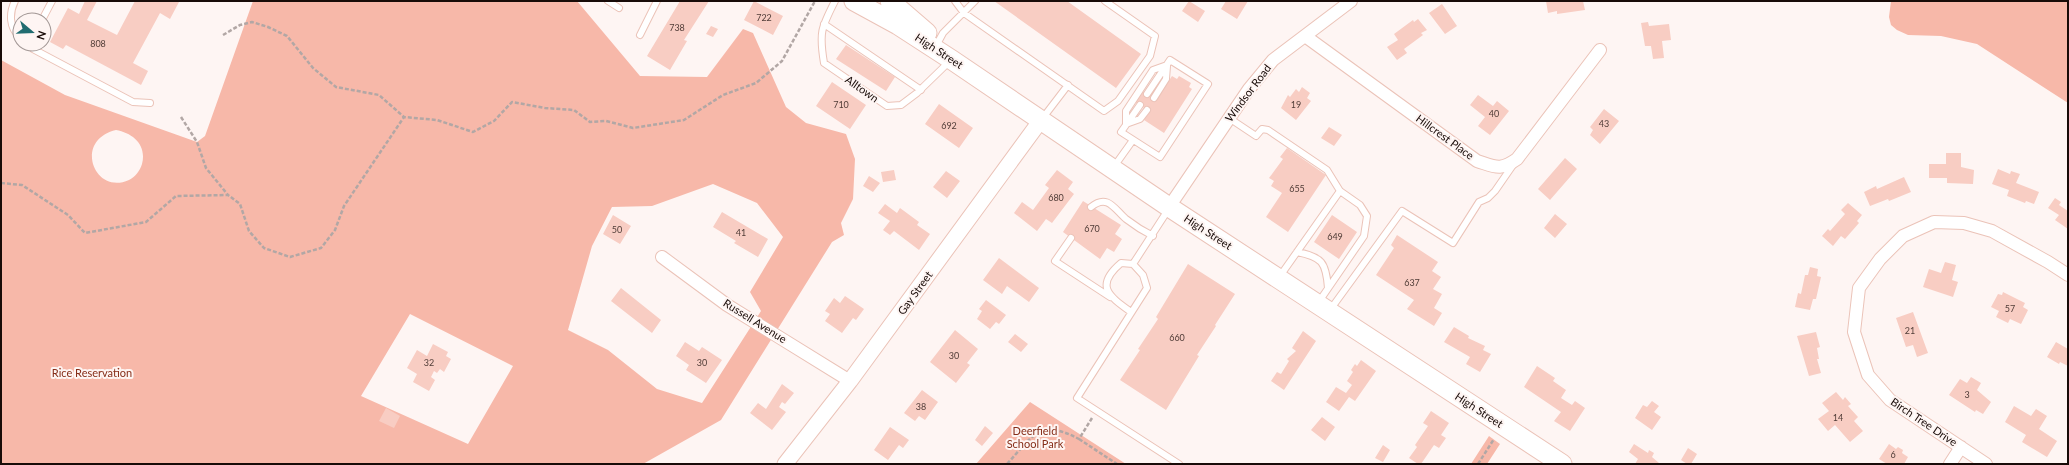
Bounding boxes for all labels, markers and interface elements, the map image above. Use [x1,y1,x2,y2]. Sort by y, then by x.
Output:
north arrow [12,12,52,52]
house number: 722 [756,12,772,23]
house number: 738 [669,22,685,33]
text: N [34,29,49,42]
street label: High Street [913,30,966,71]
house number: 808 [90,38,106,49]
street label: Windsor Road [1222,62,1273,124]
street label: Alltown [843,73,881,105]
house number: 710 [833,99,849,110]
house number: 19 [1291,99,1301,110]
house number: 40 [1489,108,1499,119]
street label: Hillcrest Place [1414,111,1477,162]
house number: 43 [1599,118,1609,129]
house number: 692 [941,120,957,131]
house number: 655 [1289,183,1305,194]
house number: 680 [1048,192,1064,203]
street label: High Street [1182,211,1235,252]
house number: 670 [1084,223,1100,234]
house number: 50 [612,224,622,235]
house number: 41 [736,227,746,238]
house number: 649 [1327,231,1343,242]
street label: Gay Street [894,268,935,317]
house number: 637 [1404,277,1420,288]
street label: Russell Avenue [721,296,789,345]
house number: 57 [2005,303,2015,314]
house number: 21 [1905,325,1915,336]
house number: 660 [1169,332,1185,343]
house number: 30 [949,350,959,361]
house number: 32 [424,357,434,368]
house number: 30 [697,357,707,368]
park label: Rice Reservation [52,366,132,379]
street label: High Street [1453,389,1506,430]
house number: 3 [1964,389,1970,400]
street label: Birch Tree Drive [1889,395,1960,449]
house number: 38 [916,401,926,412]
house number: 14 [1833,412,1843,423]
park label: Deerfield School Park [1007,424,1064,450]
house number: 6 [1890,449,1896,460]

